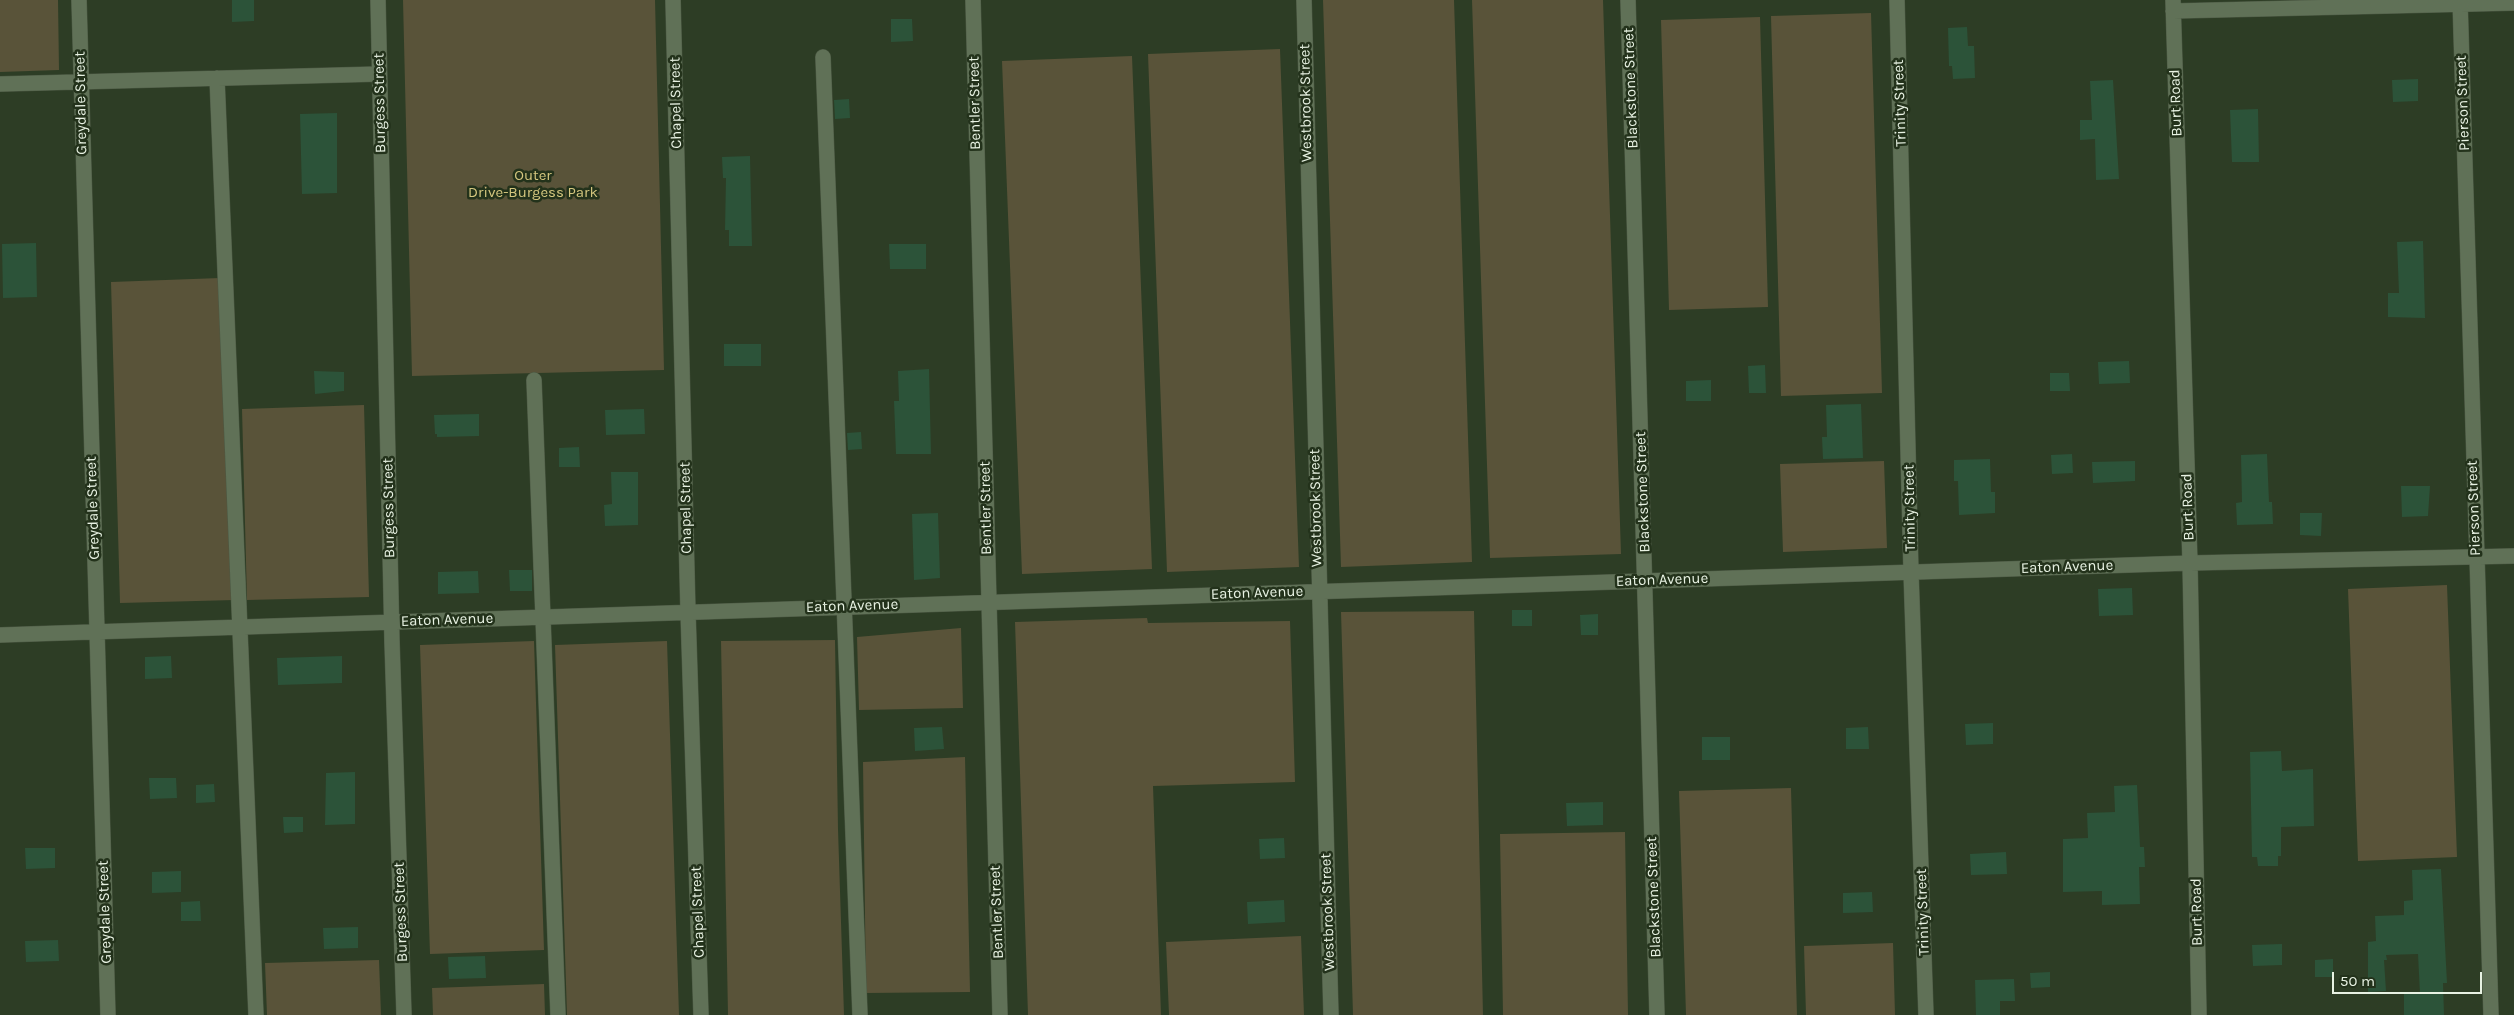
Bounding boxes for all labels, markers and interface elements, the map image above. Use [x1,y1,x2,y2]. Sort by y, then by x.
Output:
street label: Blackstone Street [1620,27,1642,149]
street label: Westbrook Street [1296,44,1316,162]
street label: Greydale Street [71,51,91,155]
street label: Burgess Street [370,53,390,153]
street label: Pierson Street [2452,55,2474,151]
street label: Bentler Street [965,56,985,150]
street label: Chapel Street [666,57,686,149]
street label: Trinity Street [1889,59,1911,147]
street label: Burt Road [2166,69,2186,137]
park label: Outer Drive-Burgess Park [468,167,598,202]
street label: Blackstone Street [1632,431,1654,553]
street label: Westbrook Street [1306,449,1326,567]
street label: Greydale Street [82,456,104,560]
street label: Burgess Street [379,458,399,558]
street label: Pierson Street [2463,460,2485,556]
street label: Bentler Street [976,461,996,555]
street label: Chapel Street [676,462,696,554]
street label: Trinity Street [1900,464,1920,552]
street label: Burt Road [2178,473,2198,541]
street label: Eaton Avenue [2020,556,2114,578]
street label: Eaton Avenue [1615,569,1709,591]
street label: Eaton Avenue [1210,582,1304,604]
street label: Eaton Avenue [805,595,899,617]
street label: Eaton Avenue [400,609,494,631]
street label: Blackstone Street [1643,836,1665,958]
street label: Westbrook Street [1317,853,1339,971]
street label: Greydale Street [94,860,116,964]
street label: Burgess Street [390,862,412,962]
street label: Bentler Street [986,865,1008,959]
street label: Chapel Street [687,866,709,958]
street label: Trinity Street [1912,868,1934,956]
street label: Burt Road [2187,878,2207,946]
scale bar [2334,962,2484,994]
text: 50 m [2340,972,2375,990]

